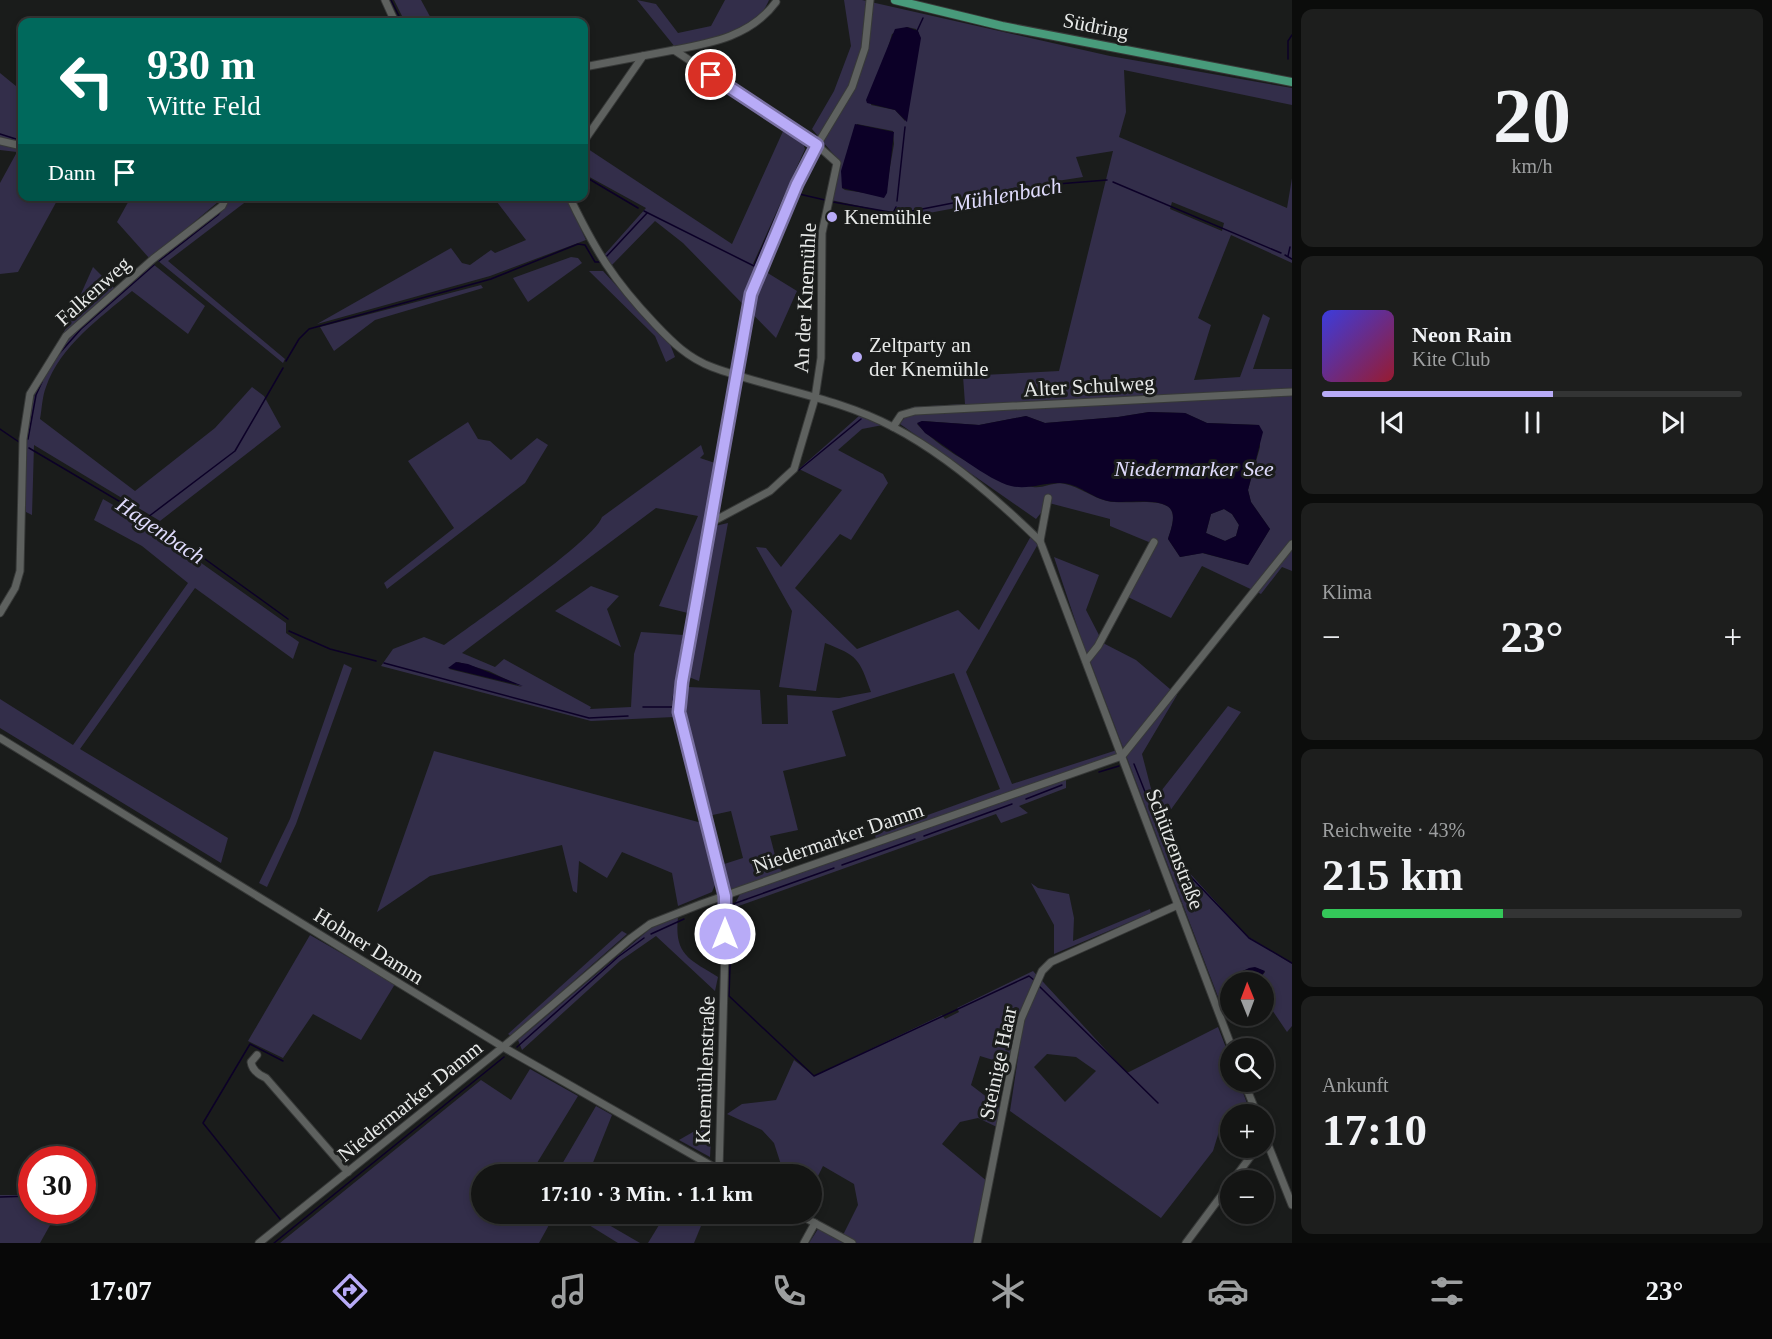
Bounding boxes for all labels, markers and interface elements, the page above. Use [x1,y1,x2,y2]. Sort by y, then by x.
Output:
street label: Südring [1061,8,1131,44]
icon: left [48,42,126,120]
text: 930 m [147,42,256,88]
pin [685,49,736,100]
icon: arrive [694,58,727,91]
text: 20 [1493,72,1571,159]
text: Witte Feld [147,91,261,121]
text: km/h [1511,155,1553,177]
icon: arrive [108,156,141,189]
text: Dann [48,160,96,185]
water label: Mühlenbach [950,173,1063,217]
place label: Knemühle [844,205,931,229]
marker: Knemühle [825,210,839,224]
street label: An der Knemühle [789,222,821,374]
street label: Falkenweg [51,251,136,331]
text: Neon Rain [1412,322,1512,347]
place label: Zeltparty an der Knemühle [869,333,989,381]
text: Kite Club [1412,348,1490,370]
marker: Zeltparty an der Knemühle [850,350,864,364]
street label: Alter Schulweg [1023,371,1156,401]
icon: previous [1376,406,1409,439]
icon: pause [1516,406,1549,439]
icon: next [1656,406,1689,439]
water label: Niedermarker See [1113,456,1274,481]
water label: Hagenbach [111,491,210,569]
text: Klima [1322,581,1372,603]
text: 23° [1501,612,1564,662]
text: − [1322,619,1341,655]
text: + [1723,619,1742,655]
street label: Schützenstraße [1141,785,1209,913]
street label: Niedermarker Damm [749,798,927,878]
text: Reichweite · 43% [1322,819,1465,841]
text: 215 km [1322,850,1463,900]
position arrow [693,902,757,966]
street label: Hohner Damm [309,903,429,989]
north arrow [1220,972,1274,1026]
map controls [1220,972,1274,1224]
street label: Knemühlenstraße [690,996,720,1144]
street label: Steinige Haar [974,1004,1022,1122]
street label: Niedermarker Damm [333,1035,487,1167]
button: search [1220,1038,1274,1092]
text: Ankunft [1322,1074,1389,1096]
button: + [1220,1104,1274,1158]
text: 17:10 [1322,1105,1427,1155]
speed limit sign: 30 [18,1146,96,1224]
button: − [1220,1170,1274,1224]
text: 17:10 · 3 Min. · 1.1 km [540,1181,753,1206]
icon: directions [329,1270,371,1312]
icon: music [548,1270,590,1312]
icon: phone [768,1270,810,1312]
icon: climate [987,1270,1029,1312]
icon: car [1207,1270,1249,1312]
icon: filters [1426,1270,1468,1312]
text: 17:07 [89,1276,152,1306]
text: 23° [1645,1276,1683,1306]

